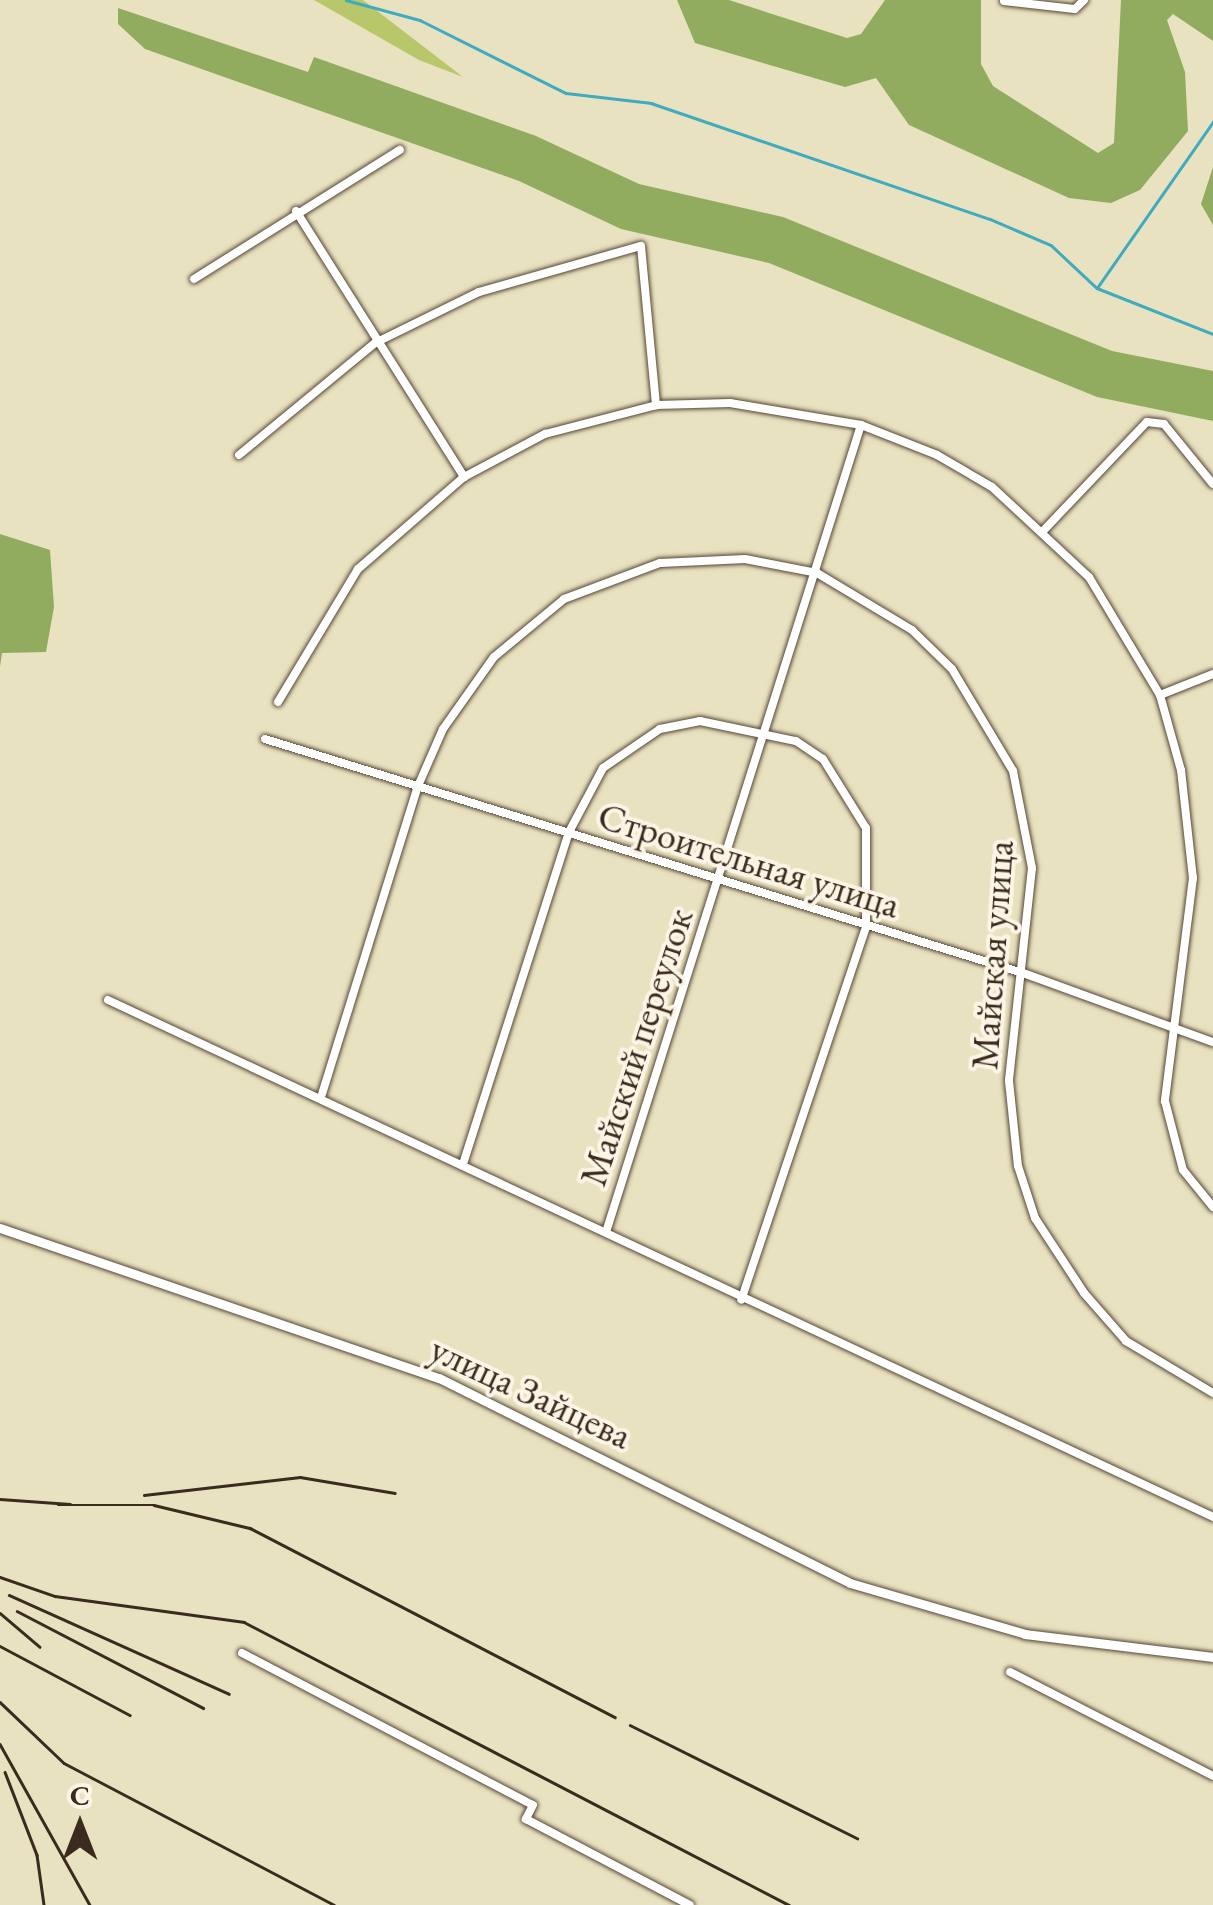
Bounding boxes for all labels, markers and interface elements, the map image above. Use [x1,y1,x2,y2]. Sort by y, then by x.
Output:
street label: Строительная улица [593,792,905,928]
street label: Майская улица [961,839,1023,1071]
street label: Майский переулок [570,903,702,1191]
street label: улица Зайцева [423,1326,639,1458]
north arrow [30,1775,130,1875]
text: С [70,1777,90,1813]

